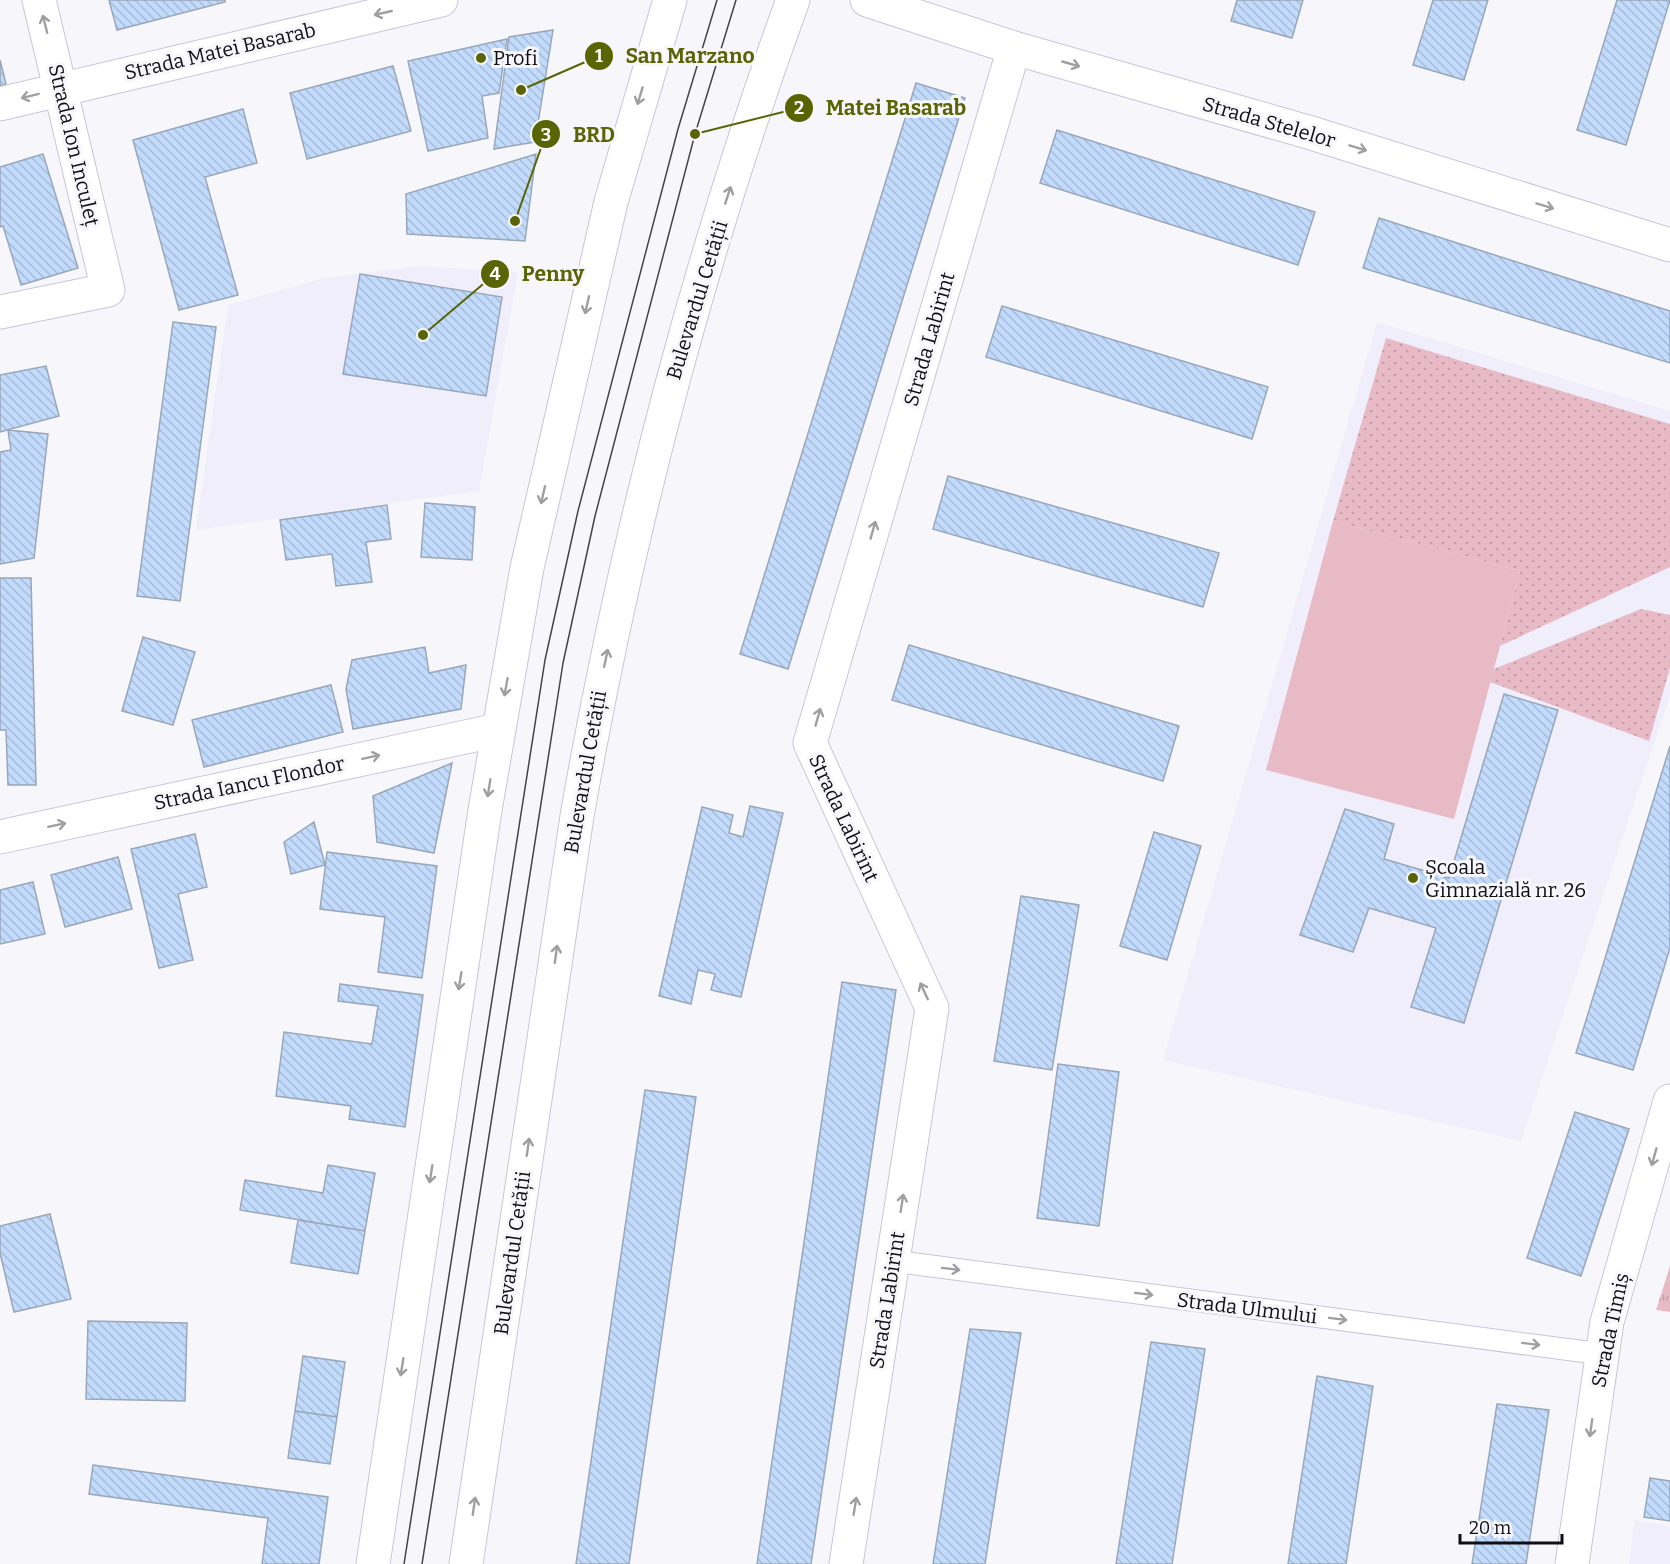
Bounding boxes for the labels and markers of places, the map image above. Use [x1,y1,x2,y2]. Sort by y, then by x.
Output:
callout: San Marzano [584,36,767,75]
place label: Profi [493,46,538,70]
marker: Profi [474,51,488,65]
callout: Matei Basarab [784,89,979,128]
callout: BRD [531,115,627,154]
callout: Penny [480,255,597,294]
place label: Școala Gimnazială nr. 26 [1425,855,1586,902]
marker: Școala Gimnazială nr. 26 [1406,871,1420,885]

